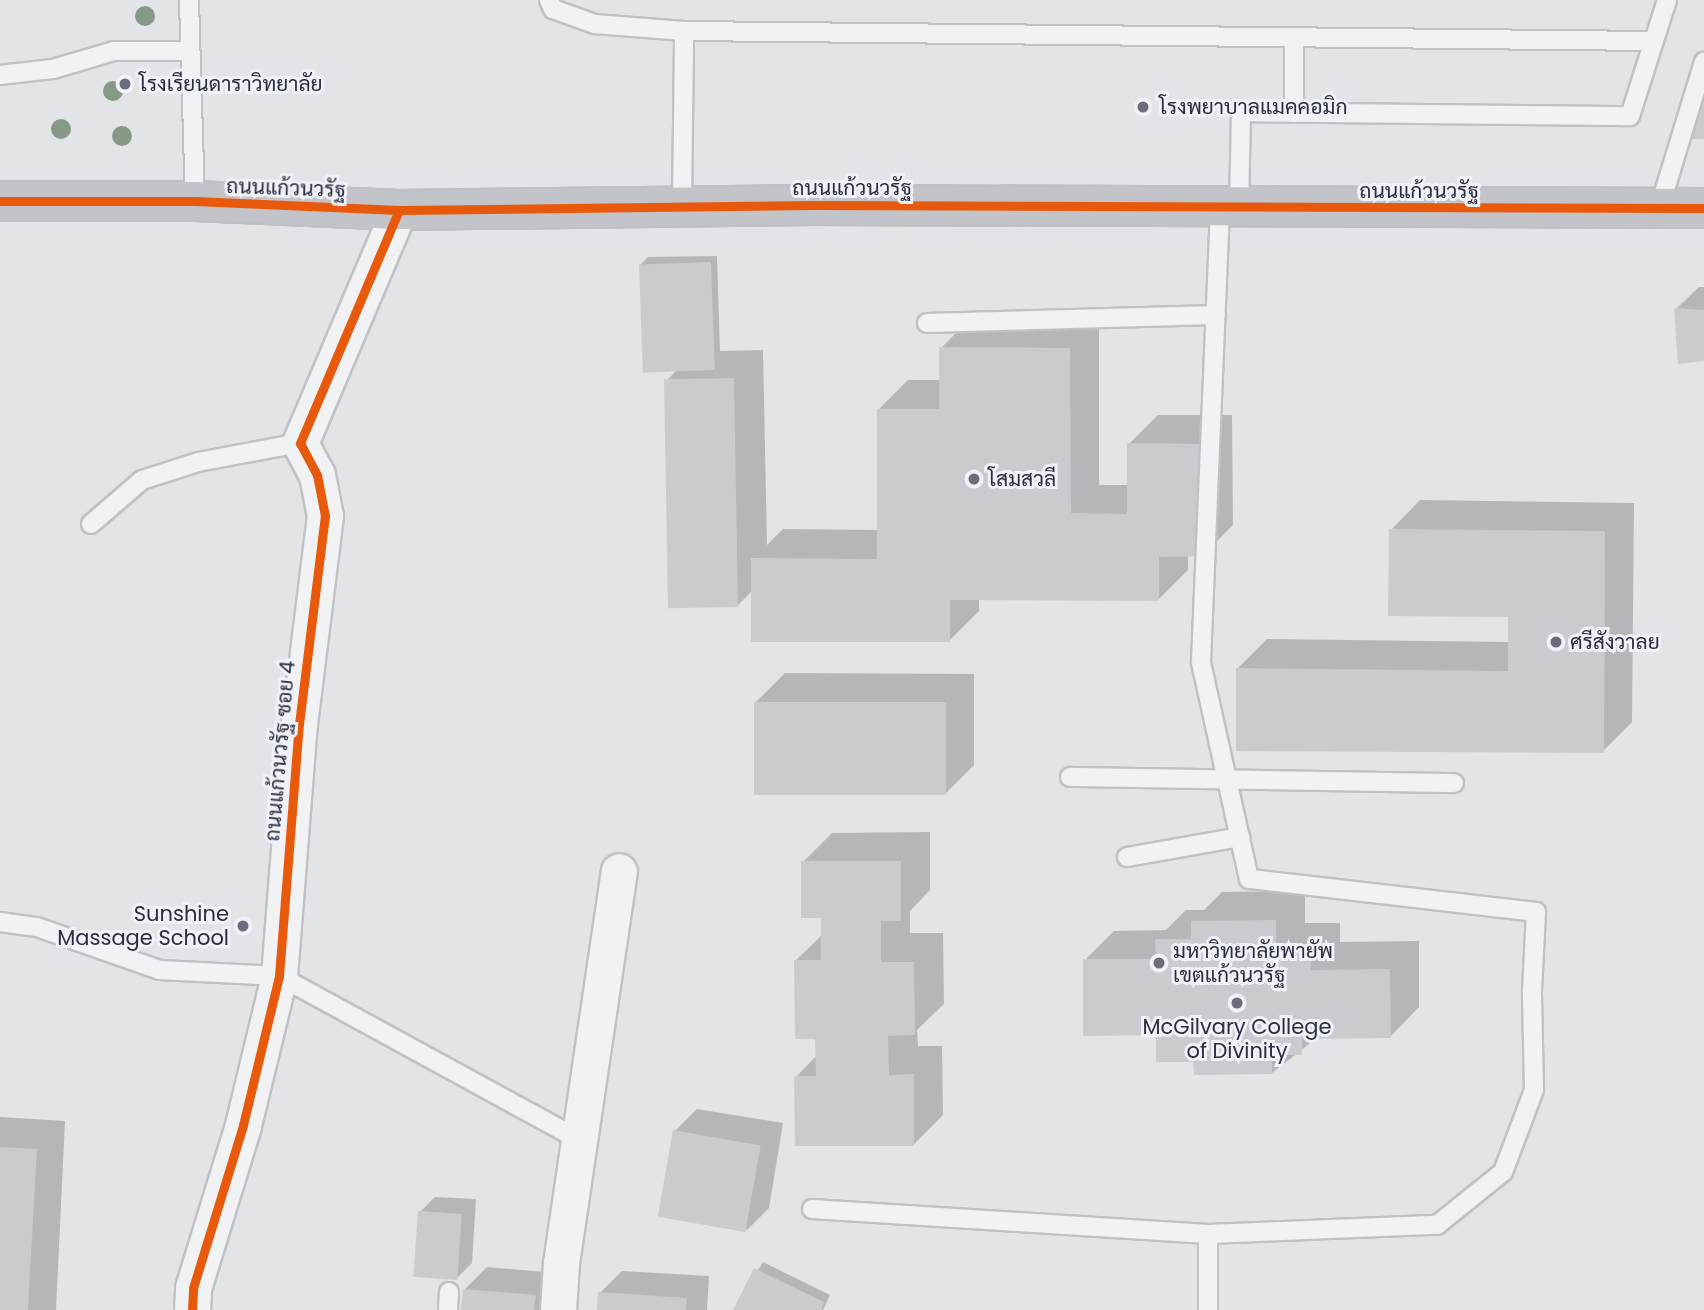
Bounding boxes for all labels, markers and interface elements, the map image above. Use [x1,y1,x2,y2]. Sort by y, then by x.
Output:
place label: โรงเรียนดาราวิทยาลัย [139,71,323,97]
marker: โรงเรียนดาราวิทยาลัย [117,76,133,92]
place label: โรงพยาบาลแมคคอมิก [1159,94,1348,120]
marker: โรงพยาบาลแมคคอมิก [1133,97,1153,117]
street label: ถนนแก้วนวรัฐ [226,173,346,203]
street label: ถนนแก้วนวรัฐ [792,175,912,201]
street label: ถนนแก้วนวรัฐ [1359,178,1479,204]
place label: โสมสวลี [988,466,1056,492]
marker: โสมสวลี [966,471,982,487]
place label: ศรีสังวาลย [1570,629,1660,655]
marker: ศรีสังวาลย [1548,634,1564,650]
street label: ถนนแก้วนวรัฐ ซอย 4 [260,660,300,842]
place label: Sunshine Massage School [57,901,229,951]
marker: Sunshine Massage School [235,918,251,934]
place label: มหาวิทยาลัยพายัพ เขตแก้วนวรัฐ [1173,938,1333,988]
marker: มหาวิทยาลัยพายัพ เขตแก้วนวรัฐ [1151,955,1167,971]
marker: McGilvary College of Divinity [1229,995,1245,1011]
place label: McGilvary College of Divinity [1143,1014,1331,1064]

